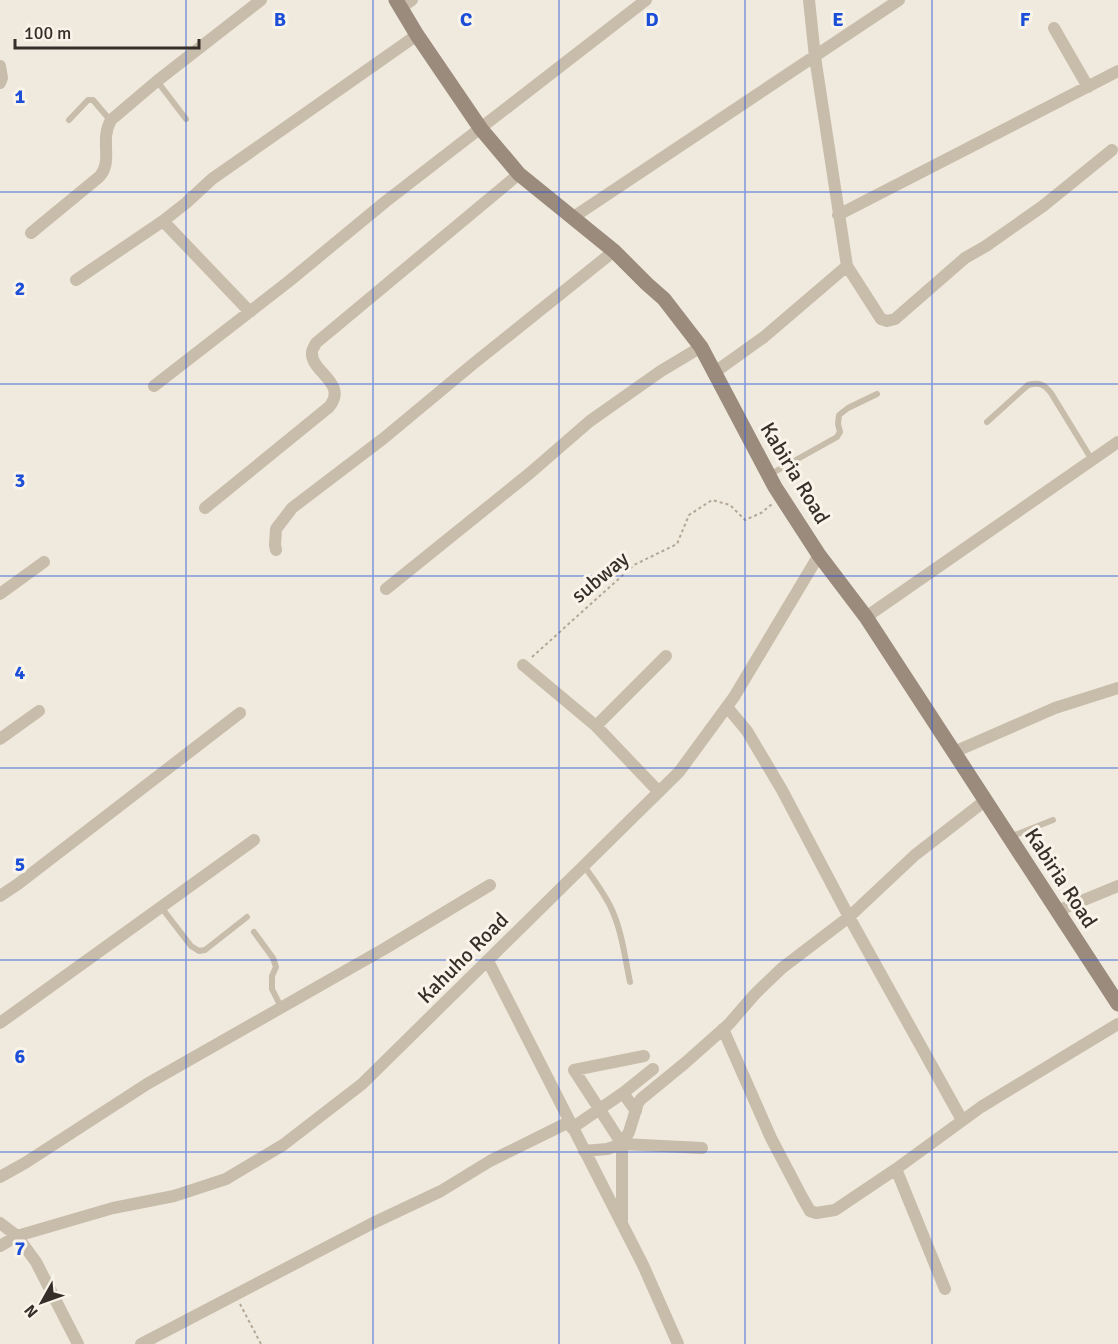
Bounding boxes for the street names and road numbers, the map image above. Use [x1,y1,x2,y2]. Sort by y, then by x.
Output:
street label: Kabiria Road [755,417,835,529]
street label: subway [566,545,634,608]
street label: Kabiria Road [1019,823,1103,933]
street label: Kahuho Road [412,907,514,1009]

